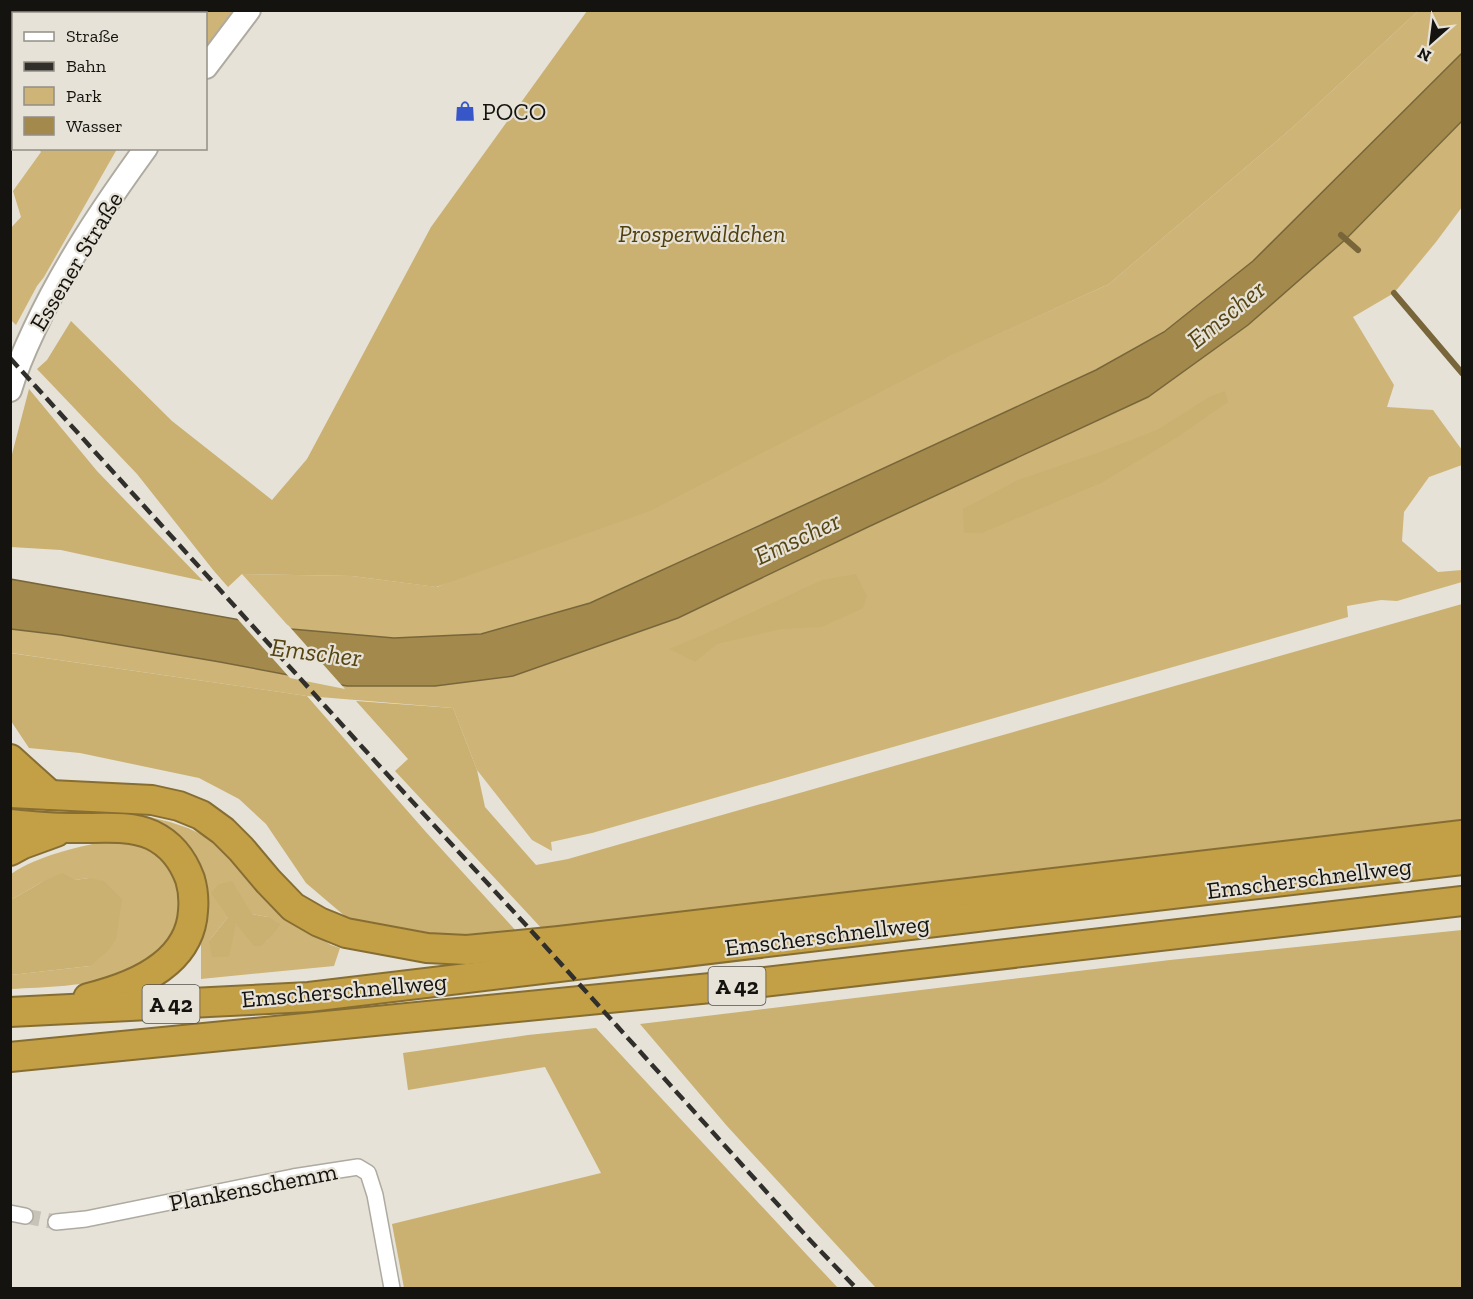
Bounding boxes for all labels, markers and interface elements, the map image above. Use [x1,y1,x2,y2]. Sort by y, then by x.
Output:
legend [12,12,207,150]
north arrow [1401,12,1461,72]
text: Straße [66,25,119,47]
text: N [1414,44,1434,66]
text: Bahn [66,55,107,77]
text: Park [66,85,102,107]
place label: POCO [482,97,546,126]
shop icon: POCO [453,99,477,123]
text: Wasser [66,115,123,137]
street label: Essener Straße [23,186,129,336]
park label: Prosperwäldchen [618,219,786,248]
water label: Emscher [1181,273,1272,355]
water label: Emscher [749,504,845,572]
water label: Emscher [269,631,363,673]
street label: Emscherschnellweg [1205,851,1413,905]
street label: Emscherschnellweg [723,908,931,962]
street label: Emscherschnellweg [240,967,448,1013]
road number: A 42 [708,967,766,1005]
road number: A 42 [142,985,200,1023]
street label: Plankenschemm [167,1156,340,1217]

